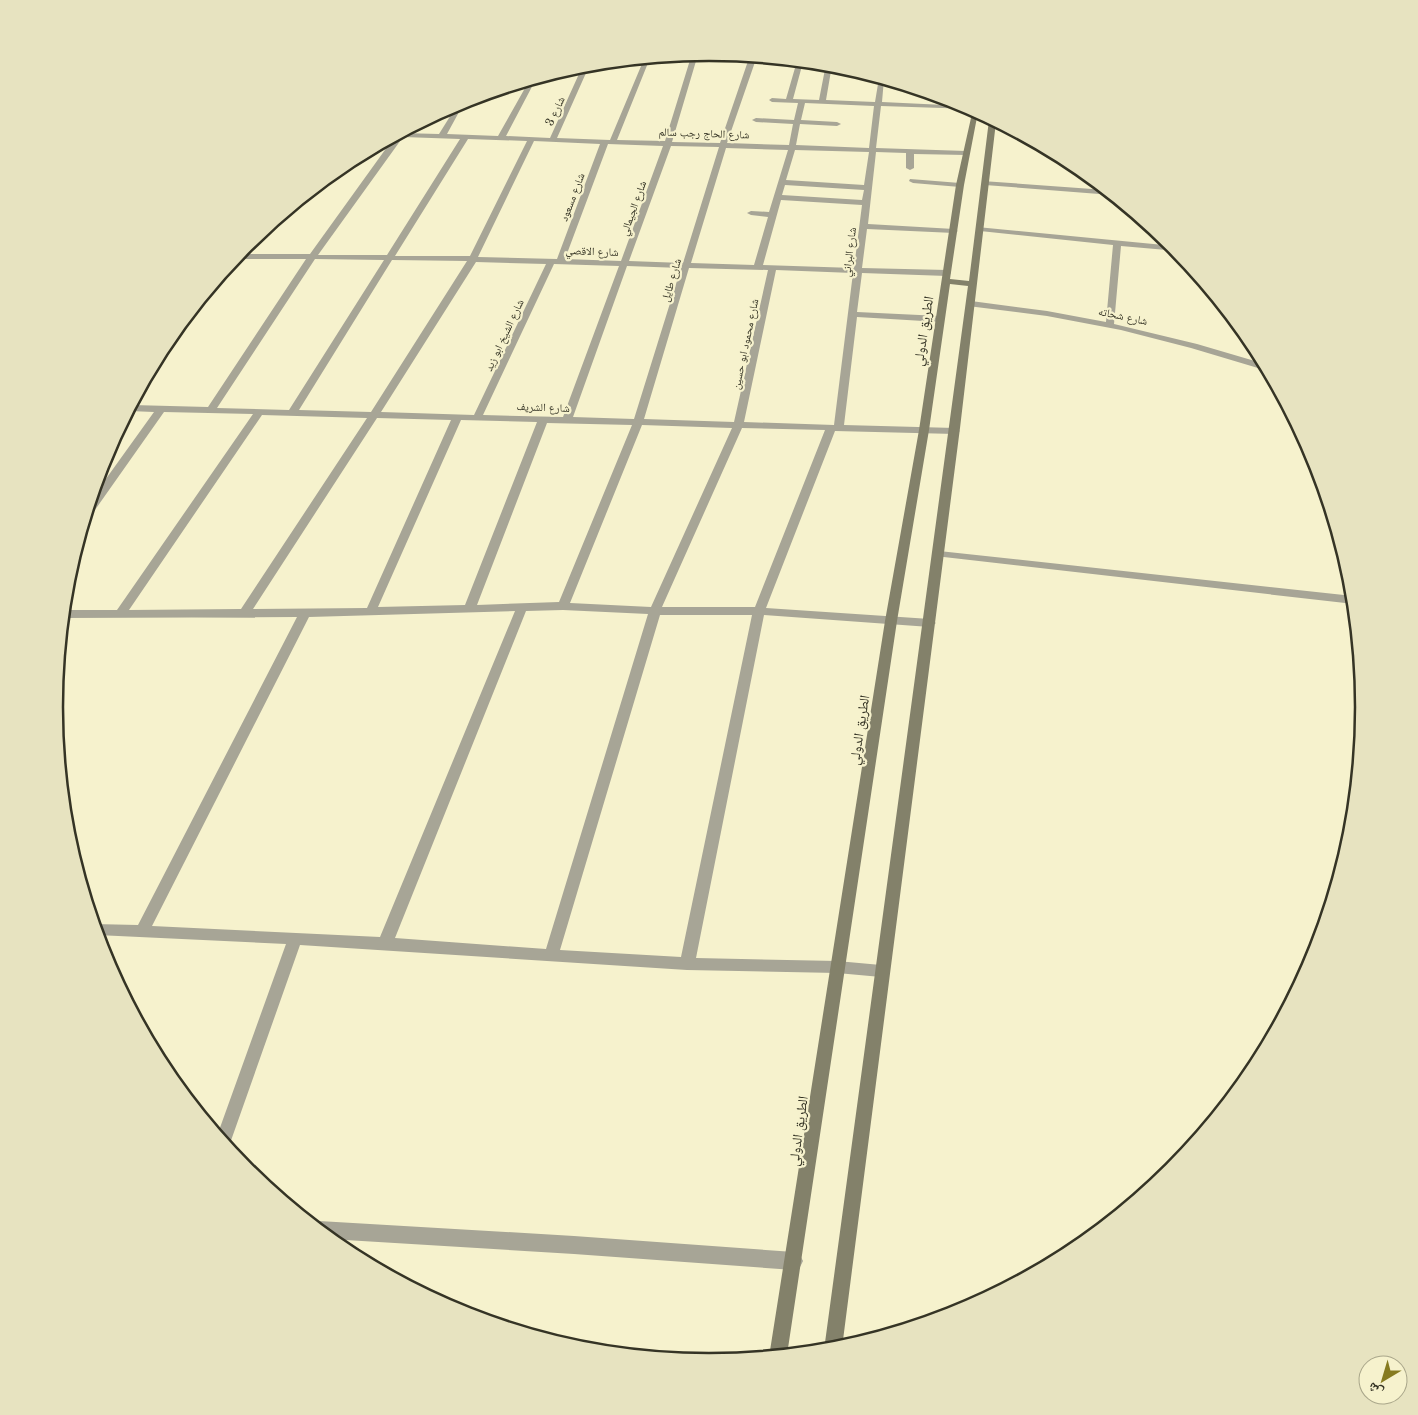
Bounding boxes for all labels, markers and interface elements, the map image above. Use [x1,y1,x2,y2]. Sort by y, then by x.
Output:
street label: شارع 3 [542,94,568,128]
street label: شارع الحاج رجب سالم [658,124,750,143]
street label: شارع مسعود [556,171,588,223]
street label: شارع الجيمالي [617,179,651,238]
street label: شارع البراني [839,226,861,278]
street label: شارع الاقصي [565,243,619,261]
street label: شارع طايل [658,257,684,303]
street label: الطريق الدولي [909,295,940,368]
street label: شارع الشيخ ابو زيد [481,297,527,373]
street label: شارع محمود ابو حسين [729,297,761,391]
street label: شارع شحاته [1097,304,1149,328]
street label: شارع الشريف [516,399,570,415]
street label: الطريق الدولي [845,694,876,767]
street label: الطريق الدولي [784,1095,814,1168]
north arrow [1358,1355,1408,1405]
text: ش [1363,1378,1386,1402]

